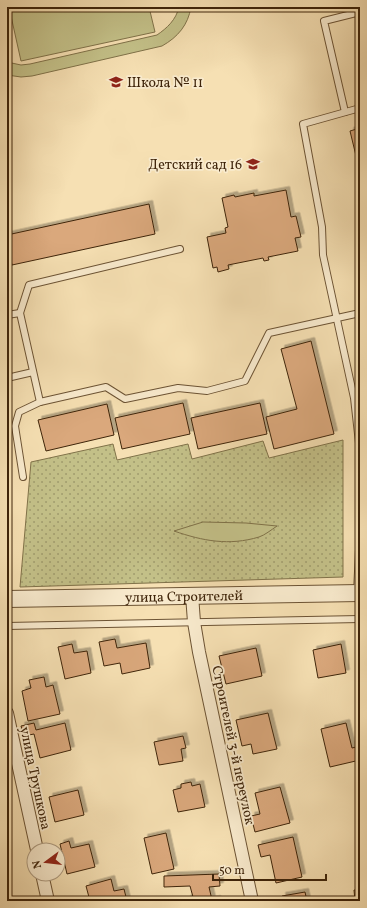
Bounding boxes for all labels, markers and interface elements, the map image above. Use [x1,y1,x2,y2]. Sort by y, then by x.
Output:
school or university icon: Школа № 11 [108,74,124,90]
place label: Школа № 11 [127,74,203,93]
place label: Детский сад 16 [148,156,242,175]
school or university icon: Детский сад 16 [245,156,261,172]
street label: улица Строителей [125,587,244,608]
street label: Строителей 3-й переулок [206,664,259,827]
street label: улица Трушкова [14,725,55,832]
north arrow [26,842,66,882]
scale bar [213,856,326,882]
text: N [30,858,46,870]
text: 50 m [219,863,245,879]

